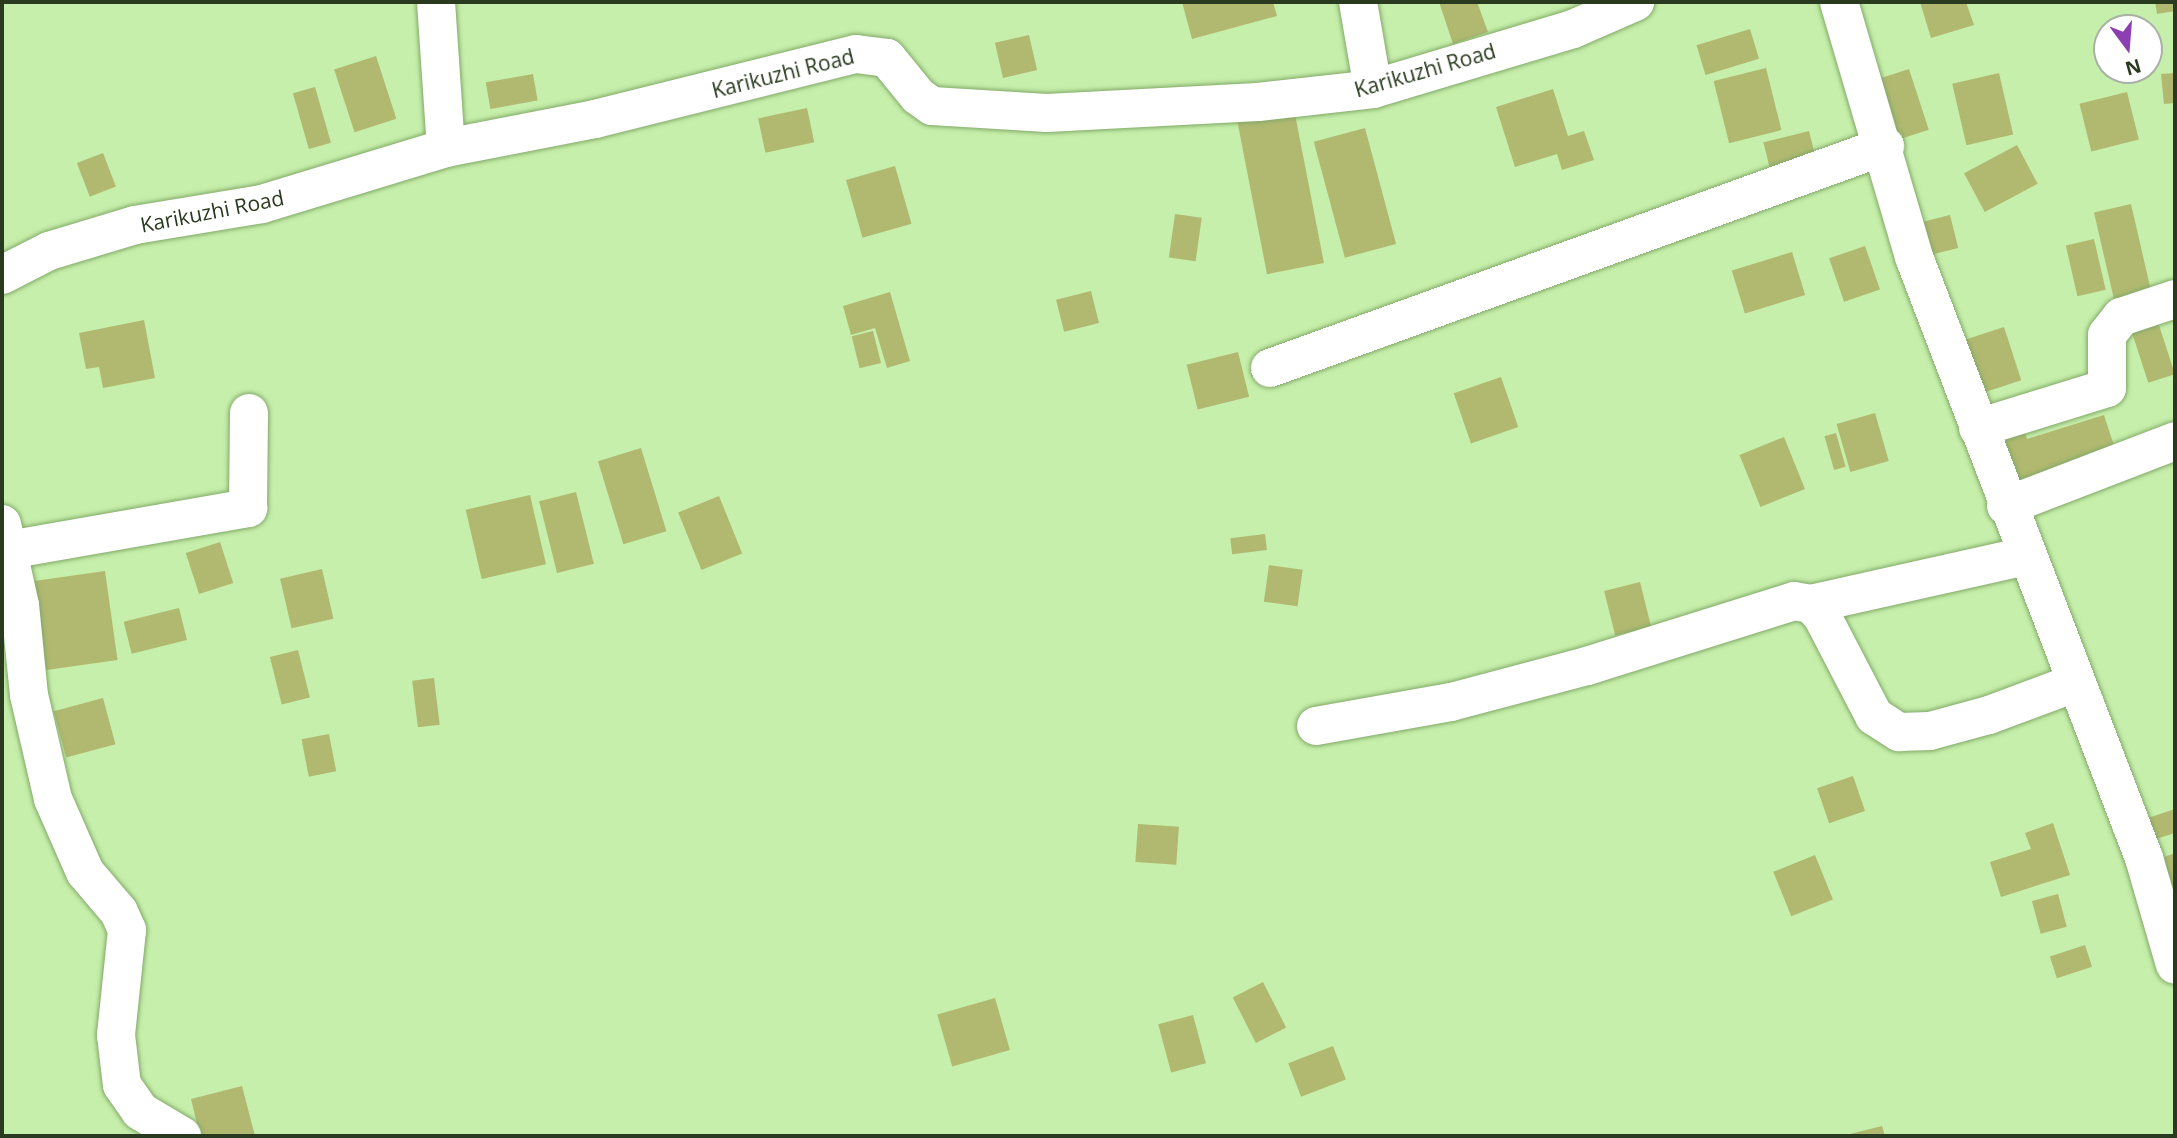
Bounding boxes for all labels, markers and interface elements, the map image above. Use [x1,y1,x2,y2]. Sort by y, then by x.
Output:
north arrow [2093,14,2163,84]
street label: Karikuzhi Road [1351,38,1499,102]
street label: Karikuzhi Road [709,43,857,103]
text: N [2122,53,2144,82]
street label: Karikuzhi Road [138,185,286,237]

